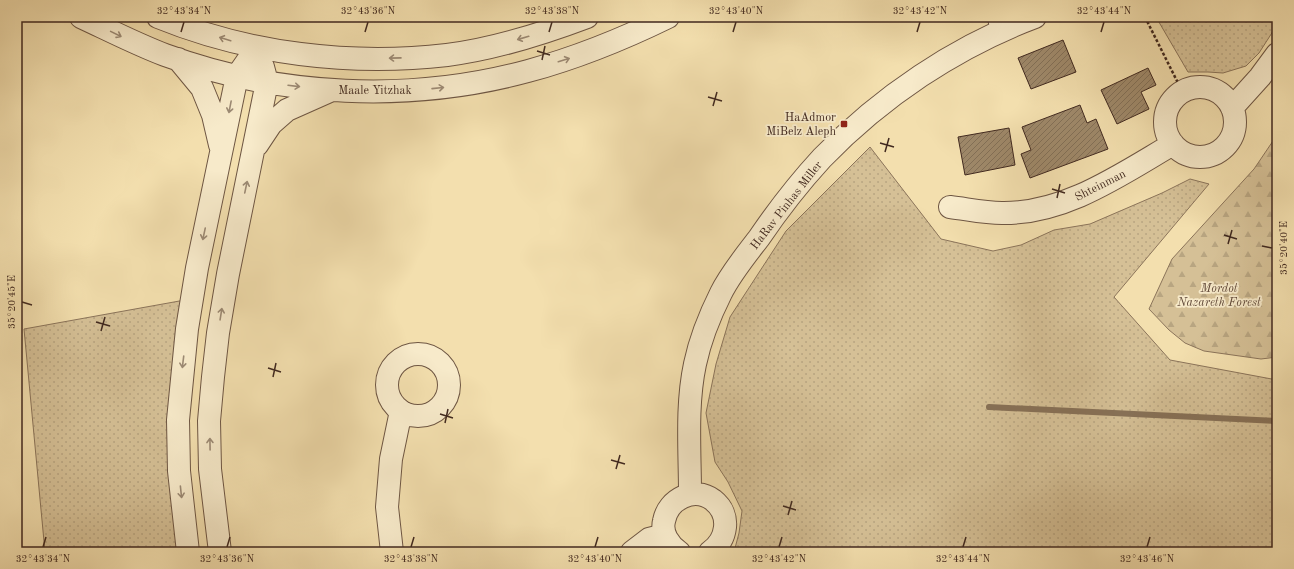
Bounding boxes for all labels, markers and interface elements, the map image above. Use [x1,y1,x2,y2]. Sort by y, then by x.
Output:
text: 32°43'34"N [157,6,212,16]
text: 32°43'36"N [341,6,396,16]
text: 32°43'38"N [525,6,580,16]
text: 32°43'40"N [709,6,764,16]
text: 32°43'42"N [893,6,948,16]
text: 32°43'44"N [1077,6,1132,16]
one-way arrow [110,31,122,38]
one-way arrow [219,35,232,42]
one-way arrow [517,35,530,42]
one-way arrow [389,54,402,62]
one-way arrow [558,56,571,63]
one-way arrow [287,82,300,90]
one-way arrow [431,84,444,92]
street label: Maale Yitzhak [338,85,412,97]
one-way arrow [226,100,234,113]
place label: HaAdmor MiBelz Aleph [766,112,836,138]
marker: HaAdmor MiBelz Aleph [839,119,849,129]
street label: HaRav Pinhas Miller [749,159,825,252]
street label: Shteinman [1073,168,1128,204]
one-way arrow [242,181,250,194]
text: 35°20'40"E [1279,221,1289,275]
one-way arrow [200,227,208,240]
text: 35°20'45"E [7,275,17,329]
park label: Mordot Nazareth Forest [1176,283,1261,309]
one-way arrow [217,308,225,321]
one-way arrow [179,355,187,368]
one-way arrow [206,438,213,451]
one-way arrow [178,485,185,498]
text: 32°43'34"N [16,554,71,564]
text: 32°43'36"N [200,554,255,564]
text: 32°43'38"N [384,554,439,564]
text: 32°43'40"N [568,554,623,564]
text: 32°43'42"N [752,554,807,564]
text: 32°43'44"N [936,554,991,564]
text: 32°43'46"N [1120,554,1175,564]

